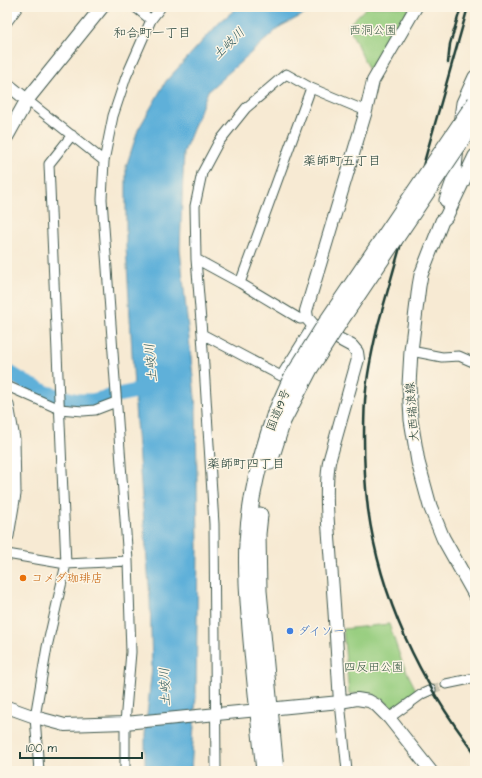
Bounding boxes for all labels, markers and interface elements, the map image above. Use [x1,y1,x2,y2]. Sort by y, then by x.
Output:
park label: 西洞公園 [349,22,397,39]
district label: 和合町一丁目 [113,24,191,42]
water label: 土岐川 [209,24,249,64]
district label: 薬師町五丁目 [303,152,381,170]
water label: 土岐川 [140,343,162,383]
street label: 大西瑞浪線 [401,381,424,443]
street label: 国道19号 [262,386,295,434]
district label: 薬師町四丁目 [207,455,285,473]
place label: コメダ珈琲店 [31,570,103,587]
marker: コメダ珈琲店 [18,573,28,583]
place label: ダイソー [298,623,345,640]
marker: ダイソー [285,626,295,636]
park label: 四反田公園 [344,659,404,676]
water label: 土岐川 [155,667,175,707]
scale bar [20,734,142,760]
text: 100 m [26,740,57,757]

